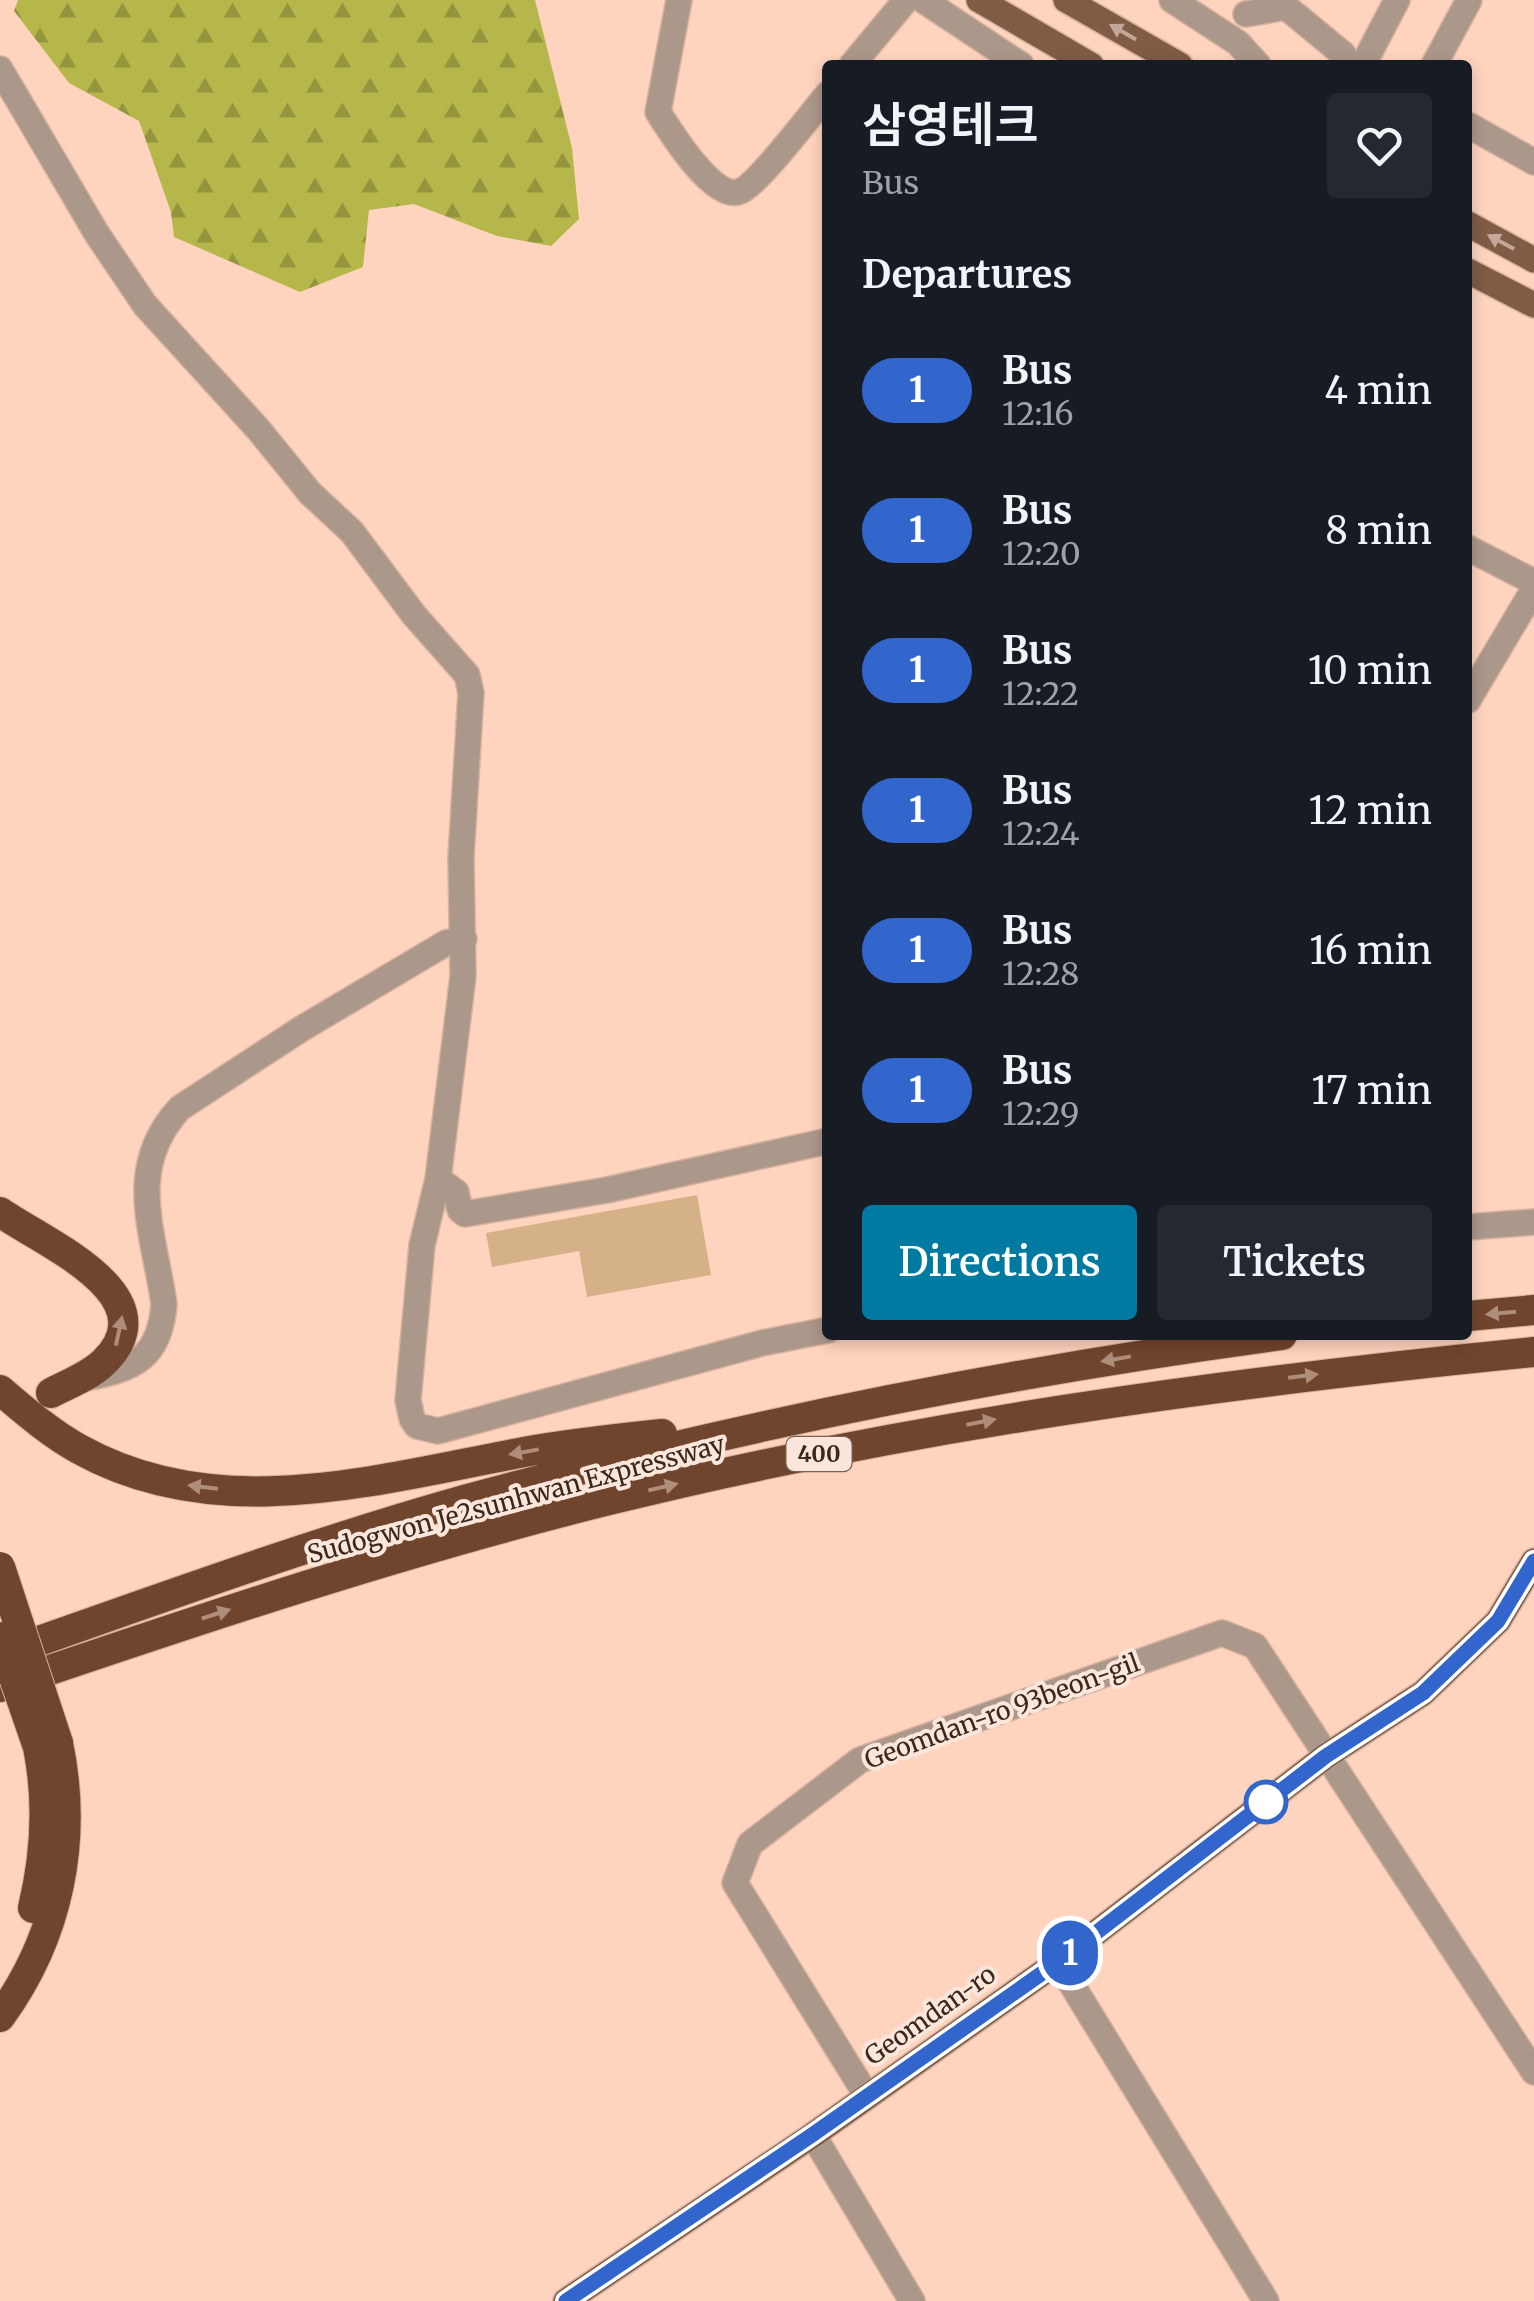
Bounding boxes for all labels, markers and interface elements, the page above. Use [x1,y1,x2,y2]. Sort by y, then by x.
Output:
one-way arrow [1108,24,1137,41]
button: heart [1327,93,1432,198]
text: 삼영테크 [862,95,1039,155]
text: Bus [862,163,919,203]
one-way arrow [1486,234,1515,251]
text: Departures [862,251,1072,298]
text: Bus [1002,347,1072,394]
text: 4 min [1324,367,1432,414]
text: 1 [909,368,925,412]
text: 12:16 [1002,394,1073,434]
text: Bus [1002,487,1072,534]
text: 8 min [1325,507,1432,554]
text: 1 [909,508,925,552]
text: 12:20 [1002,534,1081,574]
text: Bus [1002,627,1072,674]
text: 10 min [1308,647,1432,694]
text: 1 [909,648,925,692]
text: 12:22 [1002,674,1079,714]
text: Bus [1002,767,1072,814]
text: 12 min [1309,787,1432,834]
text: 1 [909,788,925,832]
text: 12:24 [1002,814,1079,854]
text: Bus [1002,907,1072,954]
text: 16 min [1309,927,1432,974]
text: 1 [909,928,925,972]
text: 12:28 [1002,954,1079,994]
text: Bus [1002,1047,1072,1094]
text: 17 min [1311,1067,1432,1114]
text: 1 [909,1068,925,1112]
text: 12:29 [1002,1094,1079,1134]
button: Directions [862,1205,1137,1320]
button: Tickets [1157,1205,1432,1320]
one-way arrow [1484,1305,1516,1321]
one-way arrow [111,1316,127,1347]
one-way arrow [1100,1352,1131,1367]
one-way arrow [1288,1368,1319,1384]
one-way arrow [966,1414,997,1430]
street label: Sudogwon Je2sunhwan Expressway [304,1428,729,1570]
road number: 400 [786,1437,852,1471]
one-way arrow [508,1445,539,1460]
one-way arrow [186,1479,218,1495]
one-way arrow [648,1479,679,1494]
one-way arrow [201,1606,231,1621]
street label: Geomdan-ro 93beon-gil [860,1646,1144,1776]
unlabelled marker [1245,1781,1287,1823]
line badge: 1 [1038,1920,1102,1986]
text: 1 [1062,1931,1078,1975]
street label: Geomdan-ro [858,1958,1002,2072]

